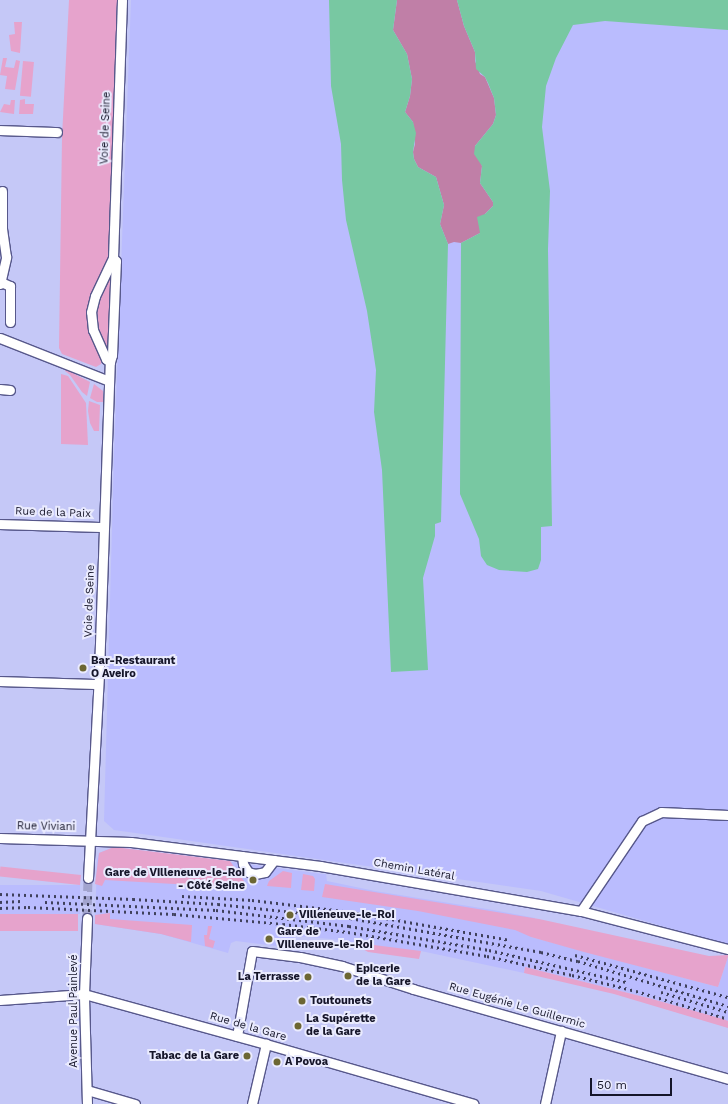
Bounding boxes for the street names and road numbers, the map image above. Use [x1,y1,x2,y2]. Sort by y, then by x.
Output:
street label: Voie de Seine [98,91,114,165]
street label: Rue de la Paix [15,505,91,521]
street label: Voie de Seine [82,564,98,638]
street label: Rue Viviani [17,820,75,834]
street label: Chemin Latéral [372,856,456,884]
street label: Avenue Paul Painlevé [67,954,81,1068]
street label: Rue Eugénie Le Guillermic [447,980,587,1032]
street label: Rue de la Gare [208,1010,288,1044]

